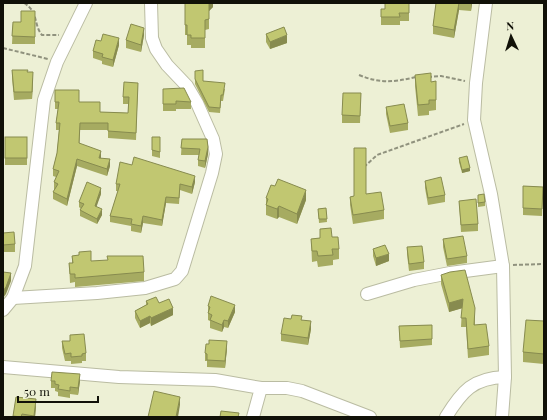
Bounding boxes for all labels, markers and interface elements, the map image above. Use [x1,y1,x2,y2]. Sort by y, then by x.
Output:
north arrow [491,16,531,56]
text: N [506,18,515,33]
scale bar [18,378,98,404]
text: 50 m [24,383,50,399]

